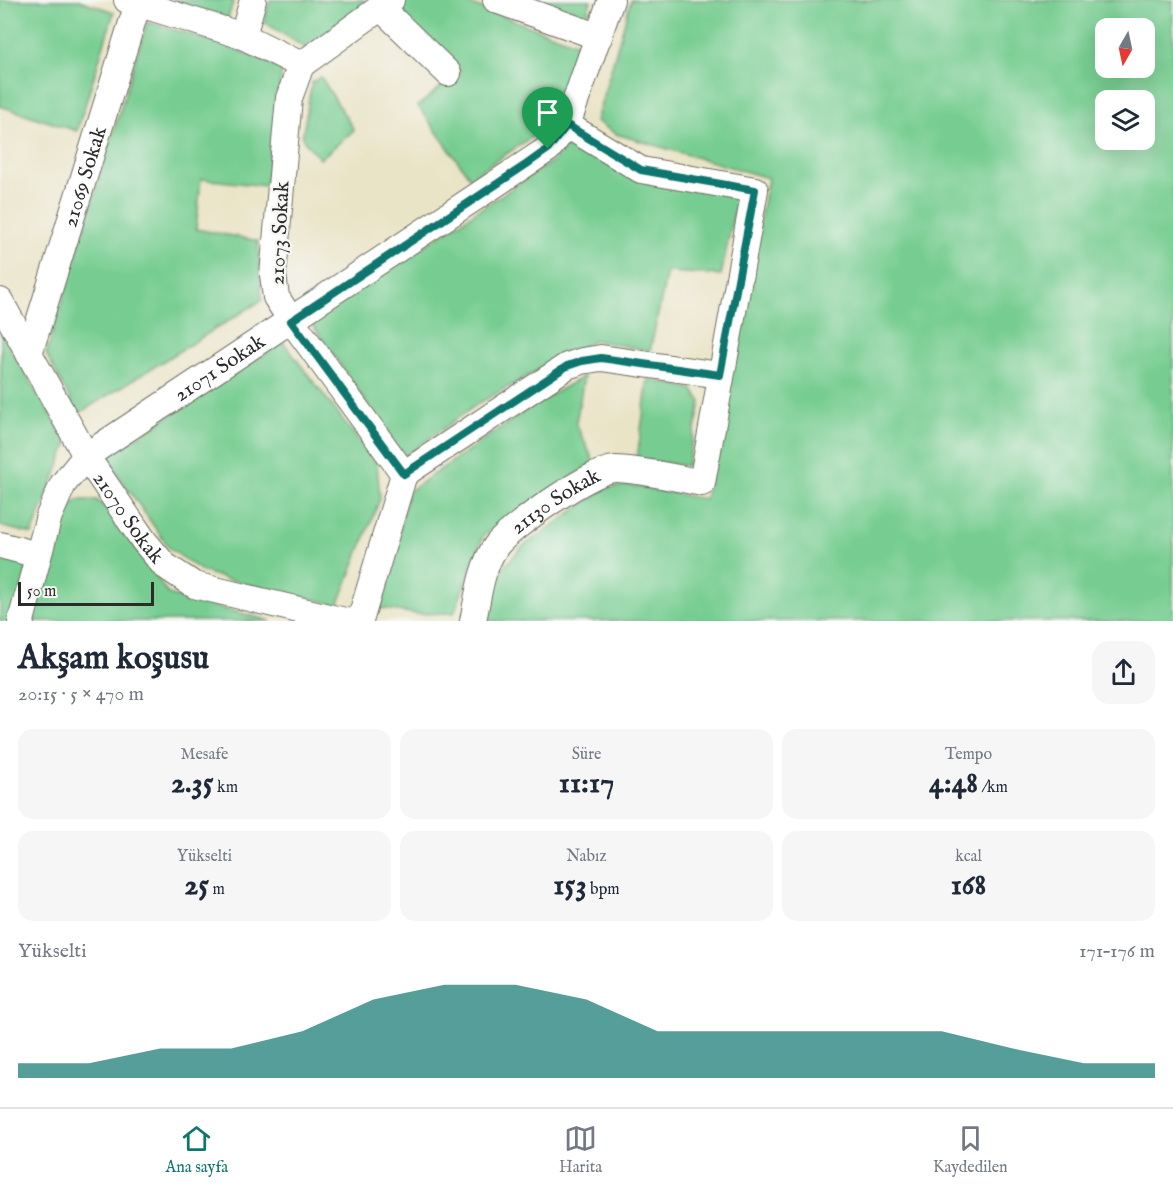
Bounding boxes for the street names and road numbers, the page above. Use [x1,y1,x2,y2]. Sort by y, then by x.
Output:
street label: 21069 Sokak [57,122,114,231]
street label: 21073 Sokak [264,180,297,286]
street label: 21071 Sokak [170,328,272,409]
street label: 21130 Sokak [506,463,606,541]
street label: 21070 Sokak [86,467,170,570]

